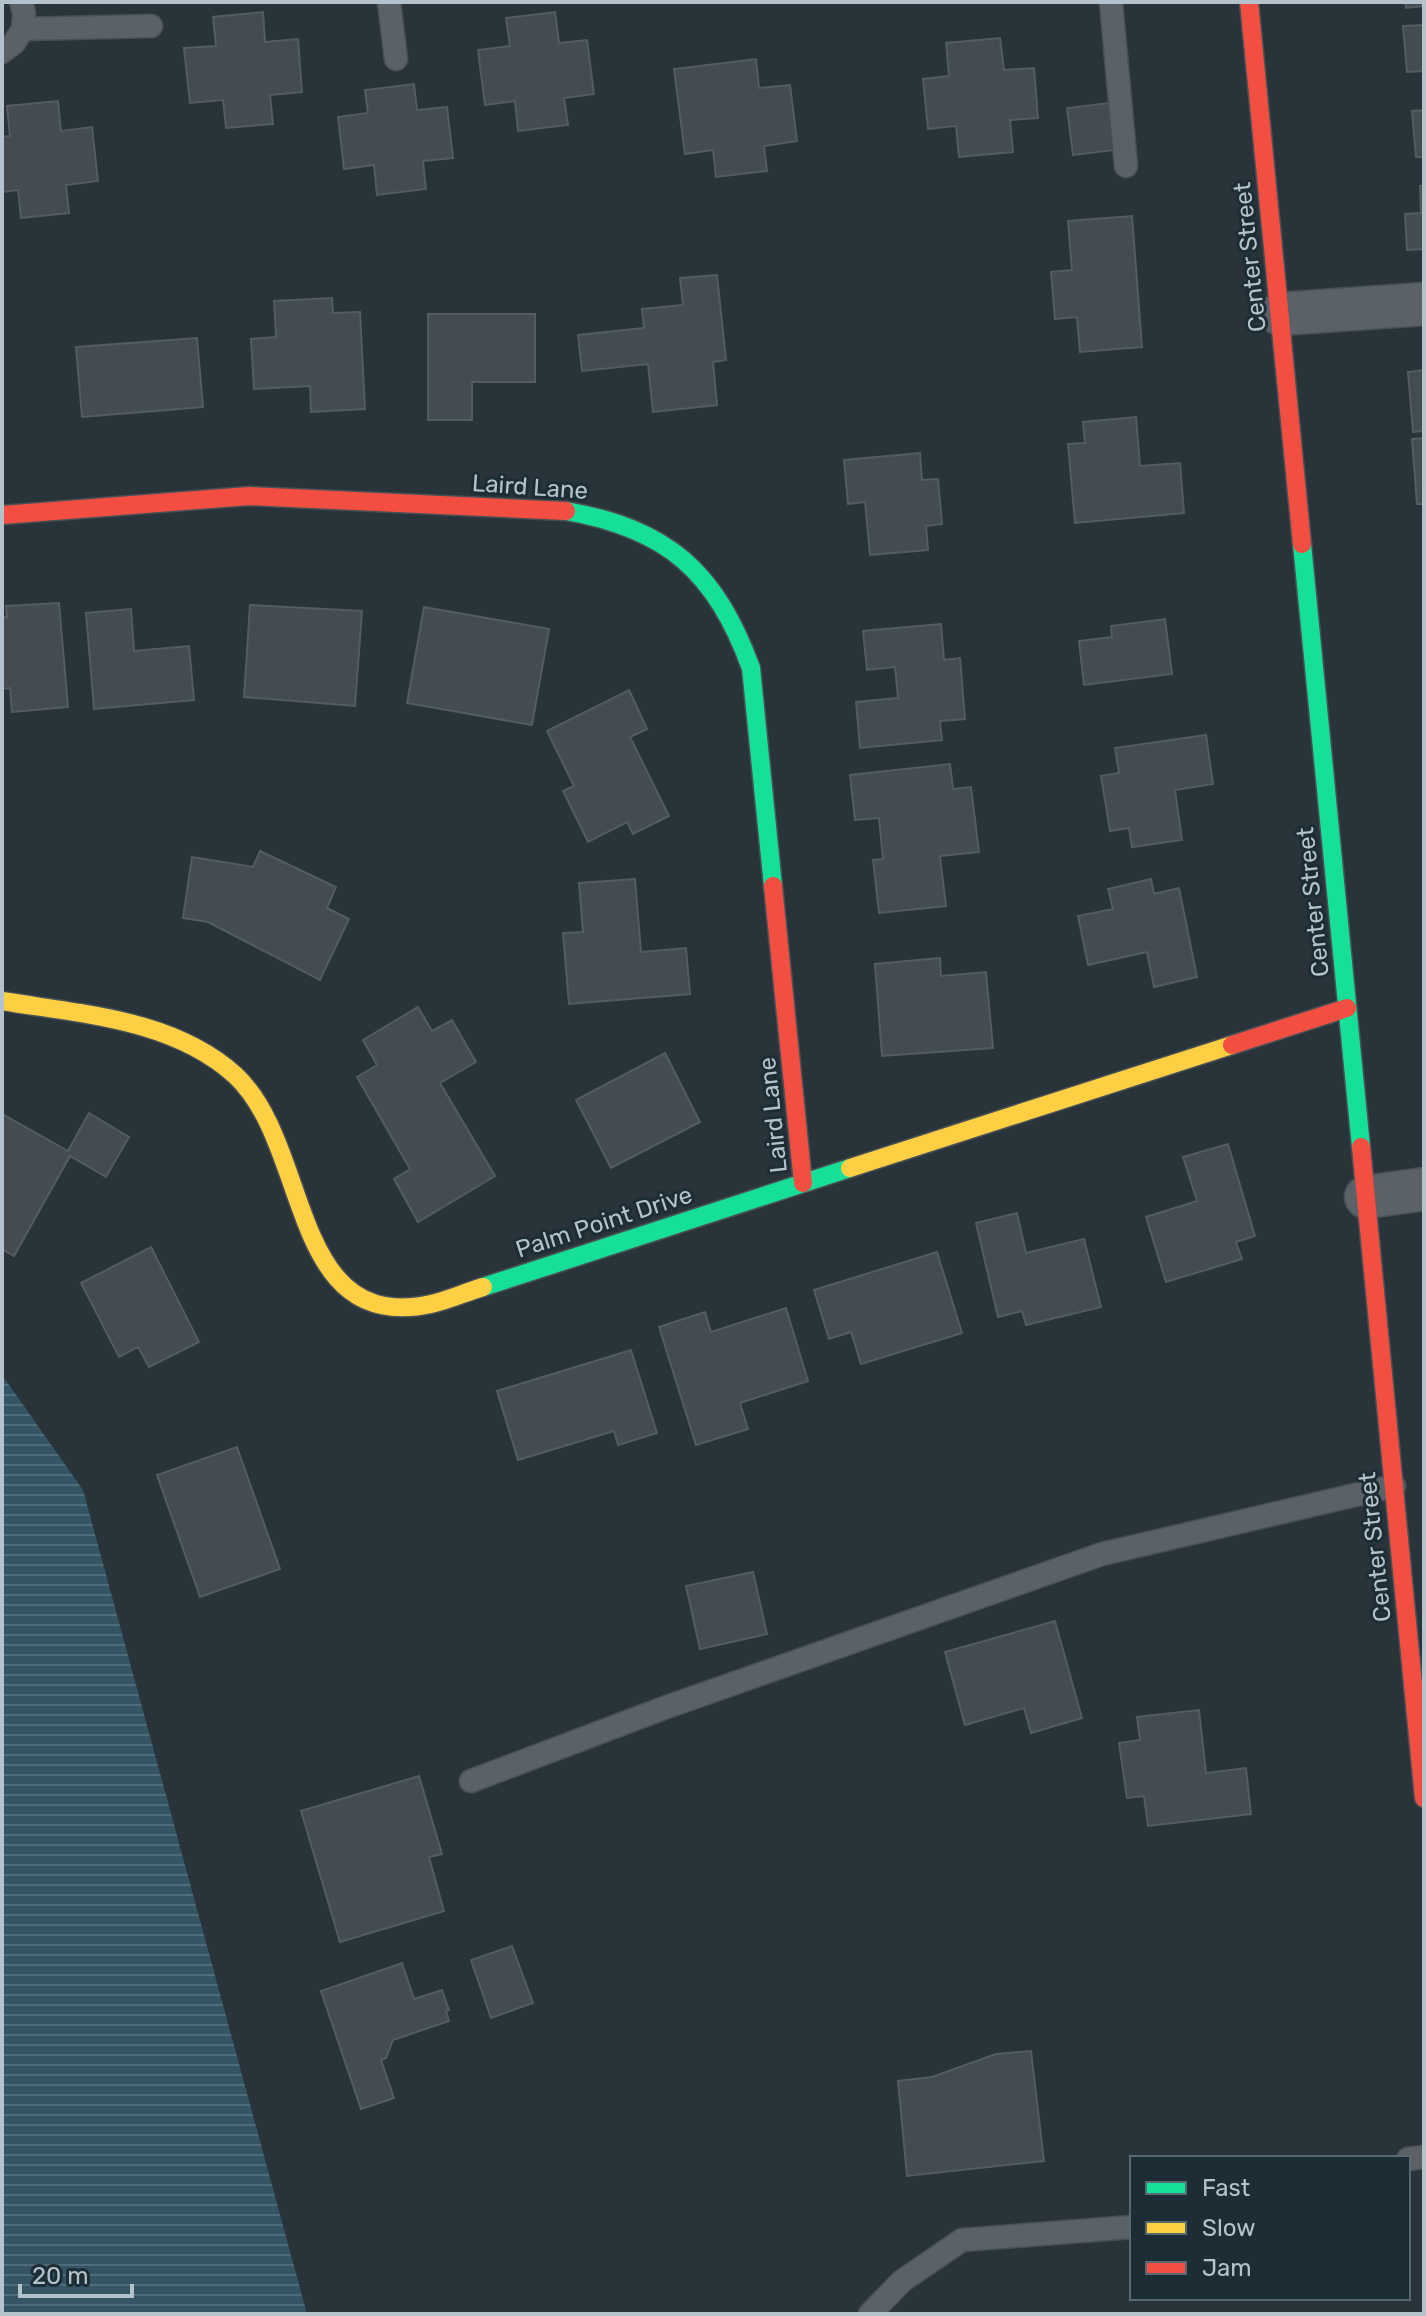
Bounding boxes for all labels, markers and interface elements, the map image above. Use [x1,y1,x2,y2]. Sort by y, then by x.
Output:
street label: Center Street [1228,181,1272,333]
street label: Laird Lane [471,469,589,505]
street label: Center Street [1291,826,1335,978]
street label: Laird Lane [753,1056,793,1174]
street label: Palm Point Drive [512,1180,696,1264]
street label: Center Street [1353,1471,1397,1623]
legend [1130,2156,1410,2300]
text: Fast [1202,2174,1250,2202]
text: Slow [1202,2214,1255,2242]
scale bar [20,2248,132,2298]
text: Jam [1202,2254,1252,2282]
text: 20 m [32,2262,89,2290]

